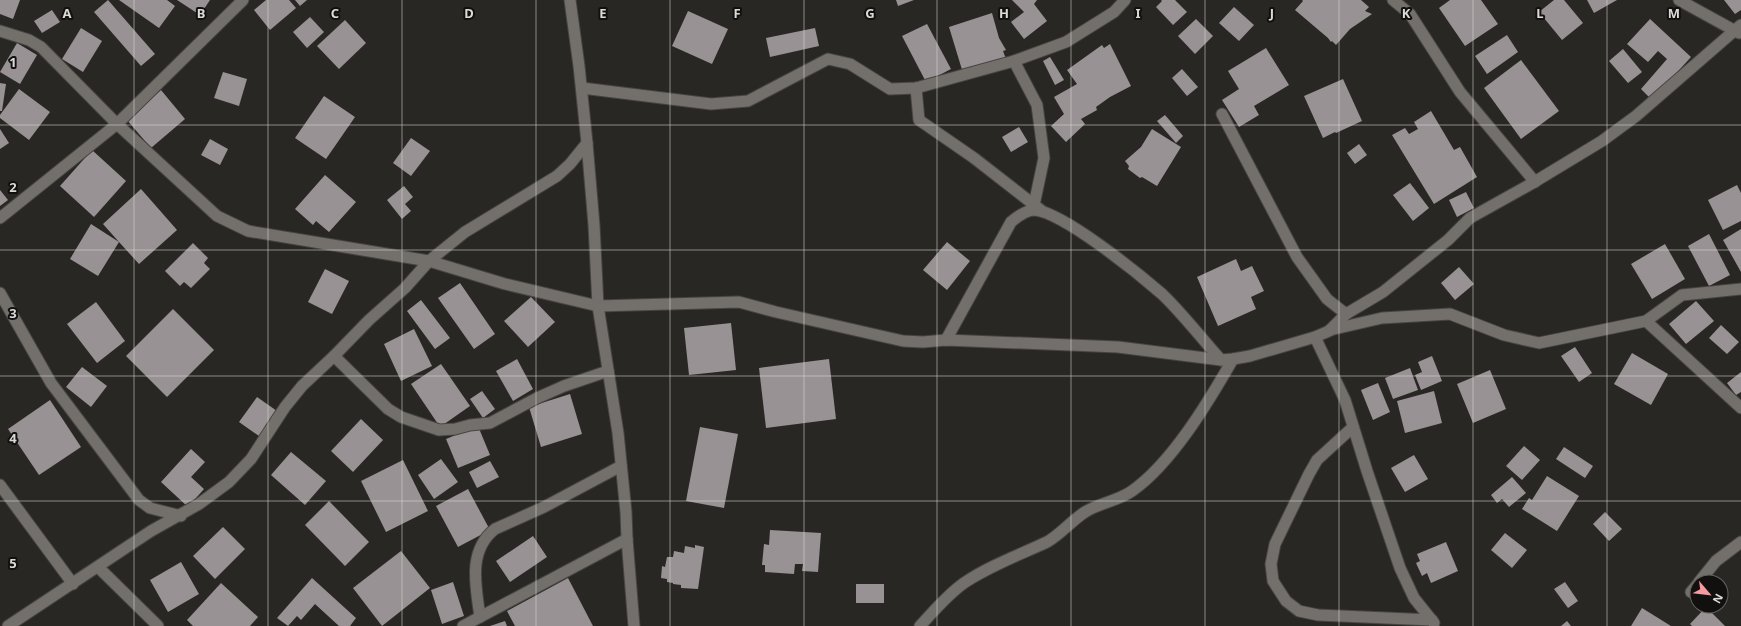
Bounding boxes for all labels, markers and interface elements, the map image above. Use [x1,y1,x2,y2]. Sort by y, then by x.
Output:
text: A [63,4,72,22]
text: B [197,4,205,22]
text: C [331,4,339,22]
text: D [464,4,474,22]
text: E [599,4,607,22]
text: F [733,4,741,22]
text: G [865,4,875,22]
text: H [999,4,1009,22]
text: I [1135,4,1141,22]
text: J [1269,4,1274,22]
text: K [1402,4,1411,22]
text: L [1536,4,1544,22]
text: M [1668,4,1680,22]
text: 1 [9,53,17,71]
text: 2 [9,178,17,196]
text: 3 [9,304,17,322]
text: 4 [9,429,17,447]
text: 5 [9,554,17,572]
north arrow [1689,574,1729,614]
text: N [1710,591,1727,606]

